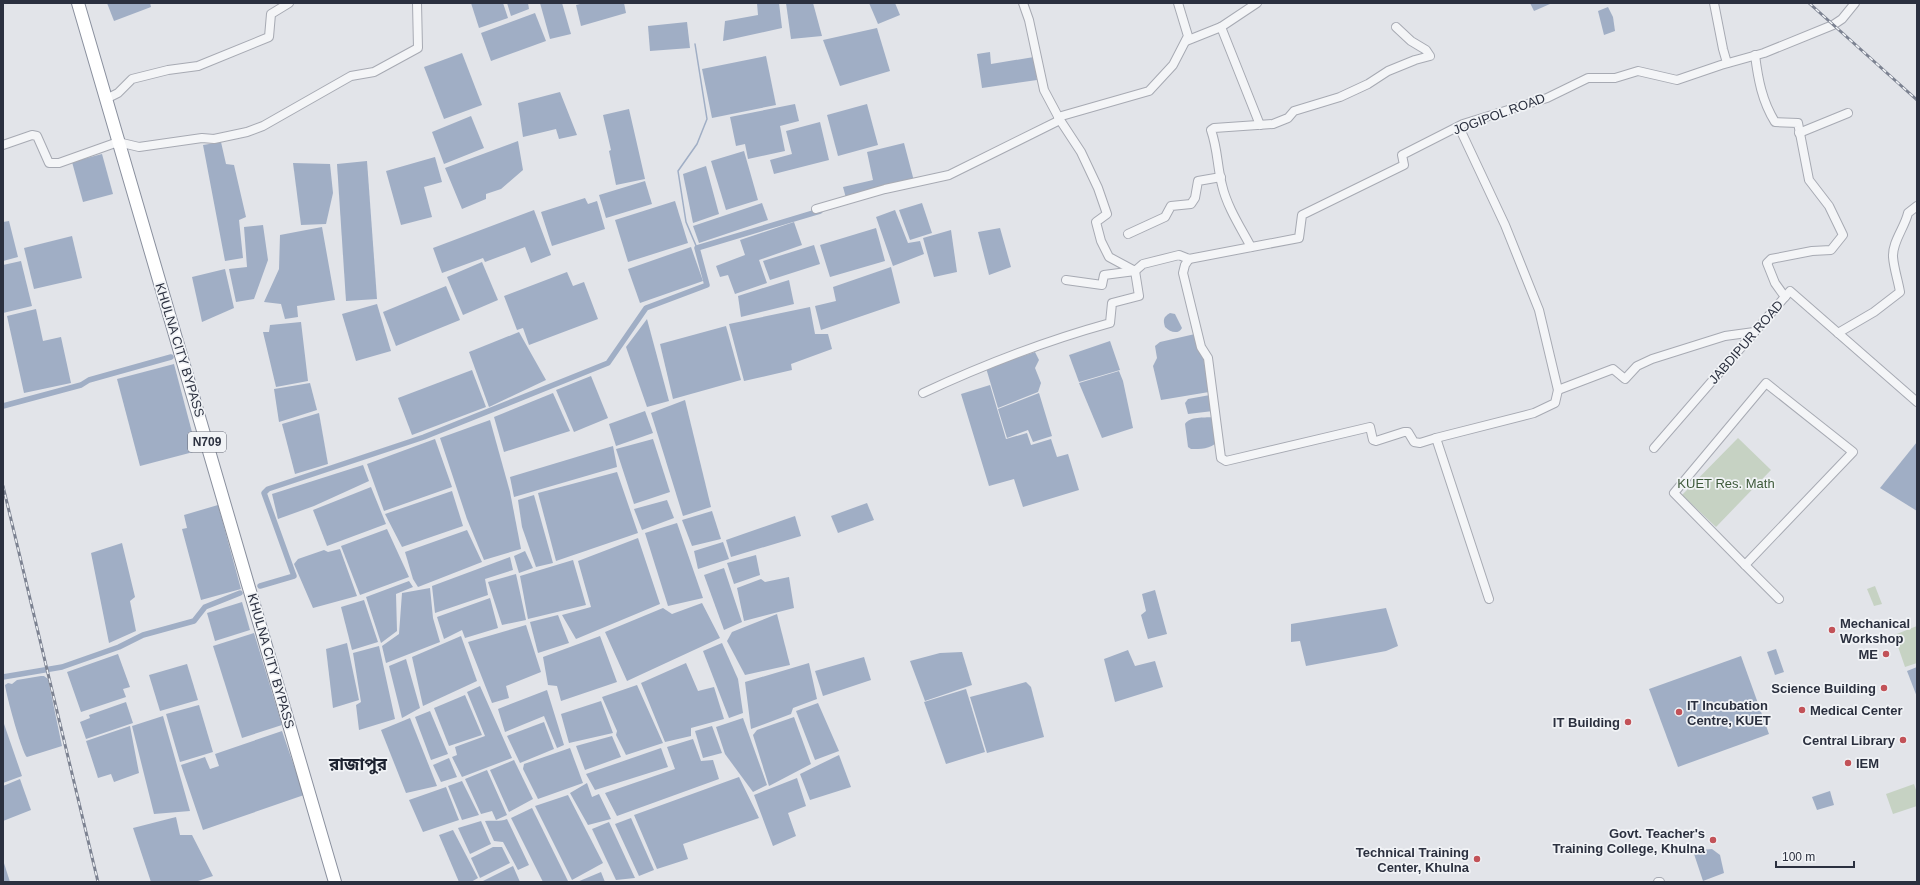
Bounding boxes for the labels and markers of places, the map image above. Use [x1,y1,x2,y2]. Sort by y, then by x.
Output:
place label: Mechanical Workshop [1840,616,1910,646]
marker: Mechanical Workshop [1827,625,1837,635]
place label: ME [1859,647,1878,662]
marker: ME [1881,649,1891,659]
place label: Science Building [1771,681,1876,696]
marker: Science Building [1879,683,1889,693]
place label: IT Incubation Centre, KUET [1687,698,1771,728]
place label: Medical Center [1810,703,1902,718]
marker: Medical Center [1797,705,1807,715]
marker: IT Incubation Centre, KUET [1674,707,1684,717]
place label: IT Building [1553,715,1620,730]
marker: IT Building [1623,717,1633,727]
place label: Central Library [1803,733,1896,748]
marker: Central Library [1898,735,1908,745]
place label: IEM [1856,756,1879,771]
marker: IEM [1843,758,1853,768]
place label: Govt. Teacher's Training College, Khulna [1553,826,1706,856]
marker: Govt. Teacher's Training College, Khulna [1708,835,1718,845]
place label: Technical Training Center, Khulna [1356,845,1470,875]
marker: Technical Training Center, Khulna [1472,854,1482,864]

